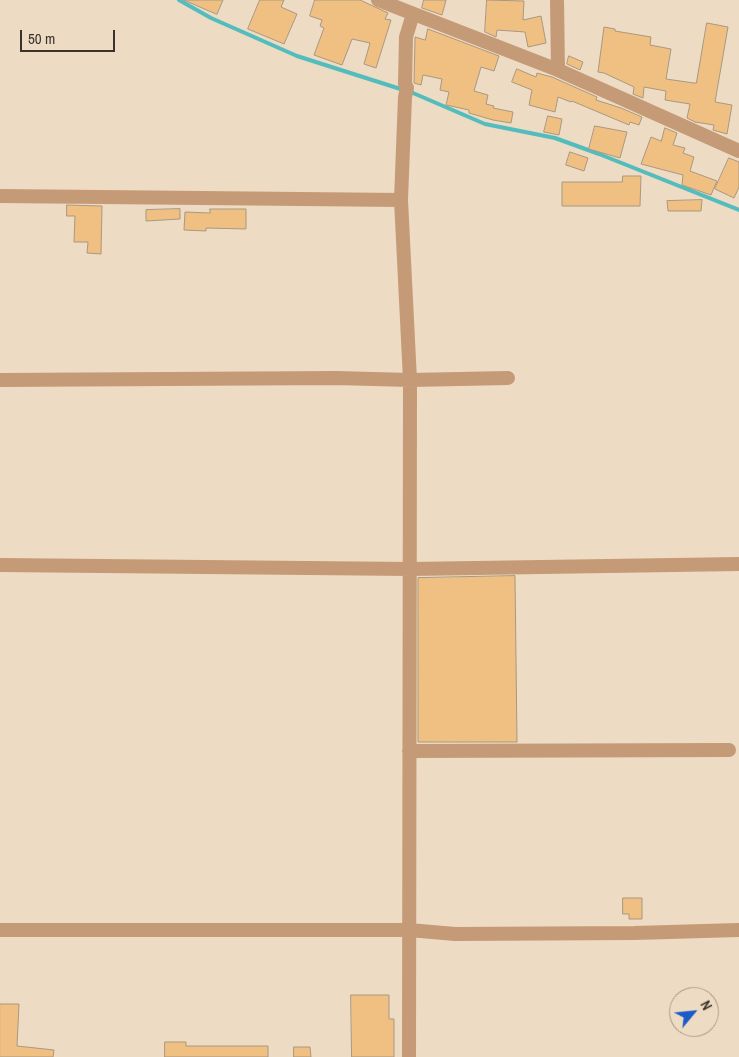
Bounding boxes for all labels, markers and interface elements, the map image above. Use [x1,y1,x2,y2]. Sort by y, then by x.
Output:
scale bar [22,20,118,52]
text: 50 m [28,28,55,49]
north arrow [669,987,719,1037]
text: N [696,998,716,1013]

